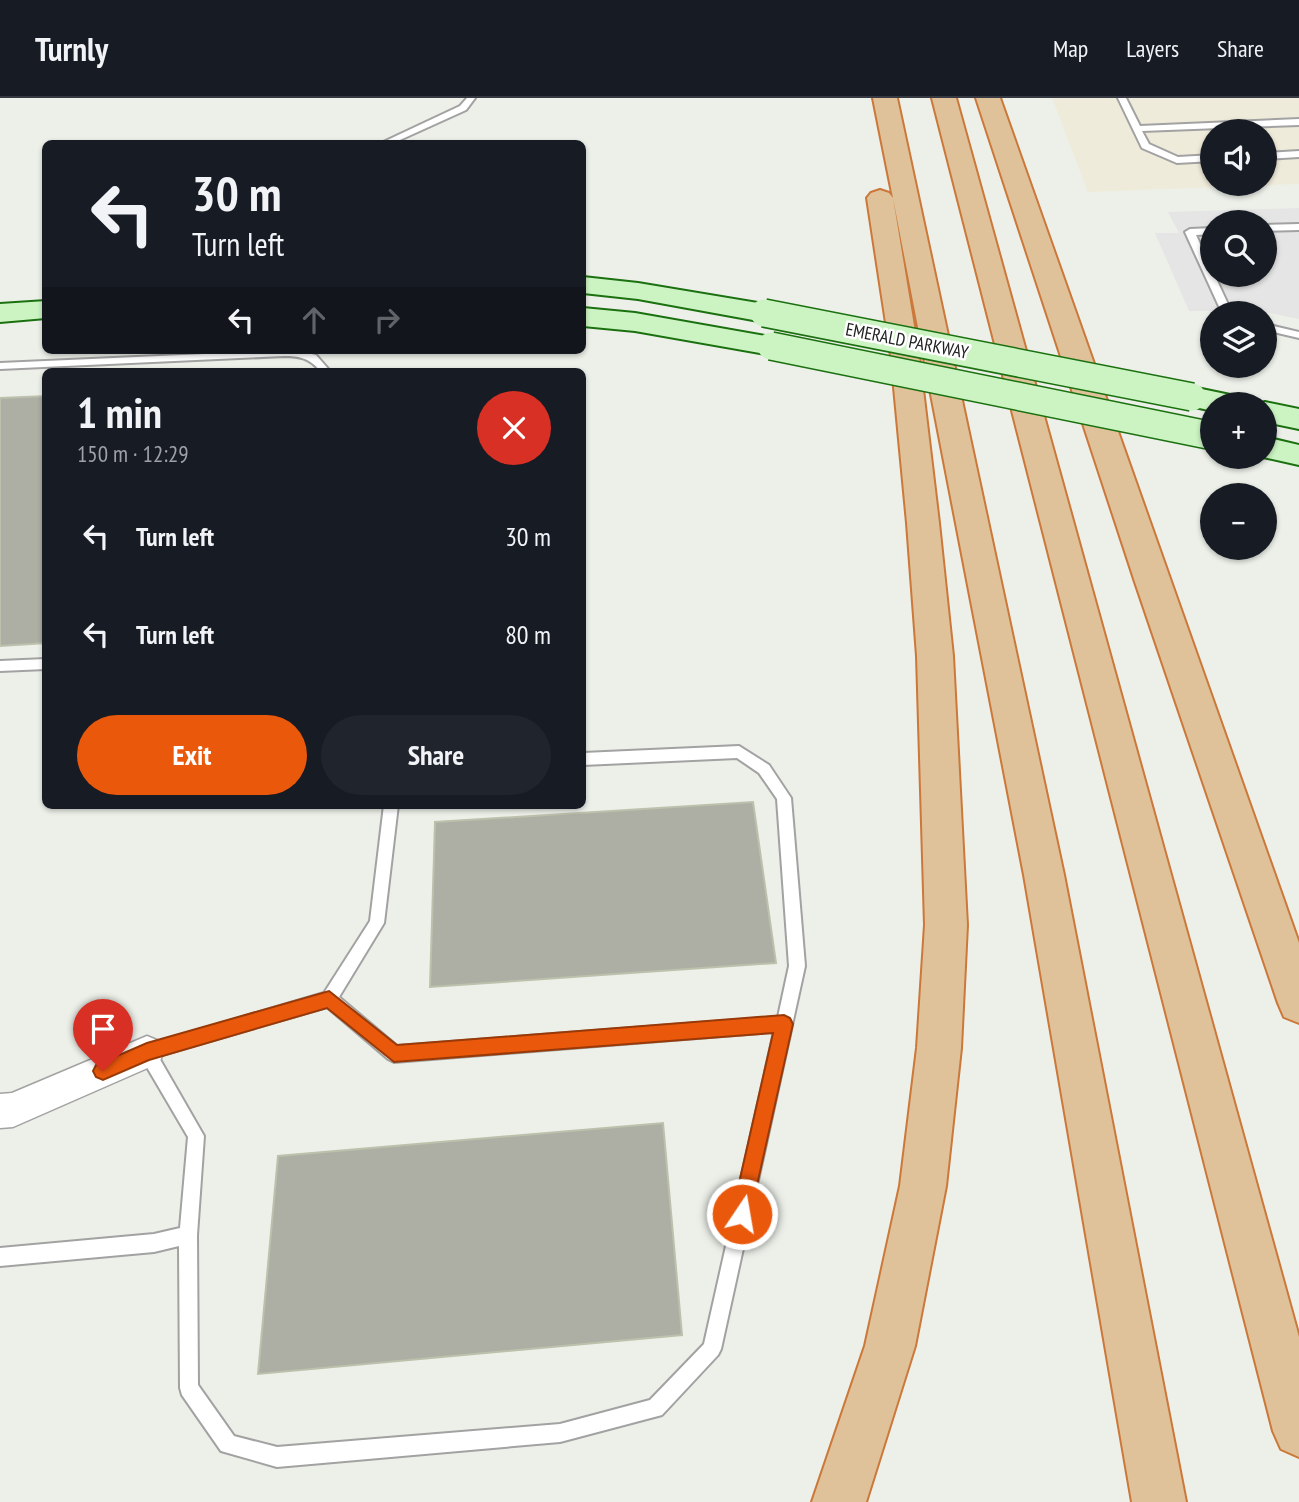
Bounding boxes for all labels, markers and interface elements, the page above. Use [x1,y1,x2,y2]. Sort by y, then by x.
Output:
text: Turnly [35,27,108,70]
text: Map [1053,33,1088,64]
text: Layers [1126,33,1179,64]
text: Share [1217,33,1264,64]
map controls [1200,119,1277,560]
button: sound [1200,119,1277,196]
text: 30 m [192,161,281,225]
icon: left [77,168,168,259]
button: search [1200,210,1277,287]
text: Turn left [192,223,284,265]
icon: left [222,301,260,339]
icon: ahead [295,301,333,339]
icon: right [368,301,406,339]
button: layers [1200,301,1277,378]
street label: EMERALD PARKWAY [844,317,971,364]
text: 1 min [77,385,162,440]
button: close [477,391,551,465]
button: + [1200,392,1277,469]
text: 150 m · 12:29 [77,439,189,468]
button: − [1200,483,1277,560]
icon: left [77,517,115,555]
text: Turn left [136,520,214,553]
text: 30 m [505,520,551,553]
icon: left [77,615,115,653]
text: Turn left [136,618,214,651]
text: 80 m [505,618,551,651]
button: Exit [77,715,307,795]
button: Share [321,715,551,795]
pin [73,999,133,1071]
icon: arrive [84,1010,122,1048]
position arrow [705,1177,779,1251]

